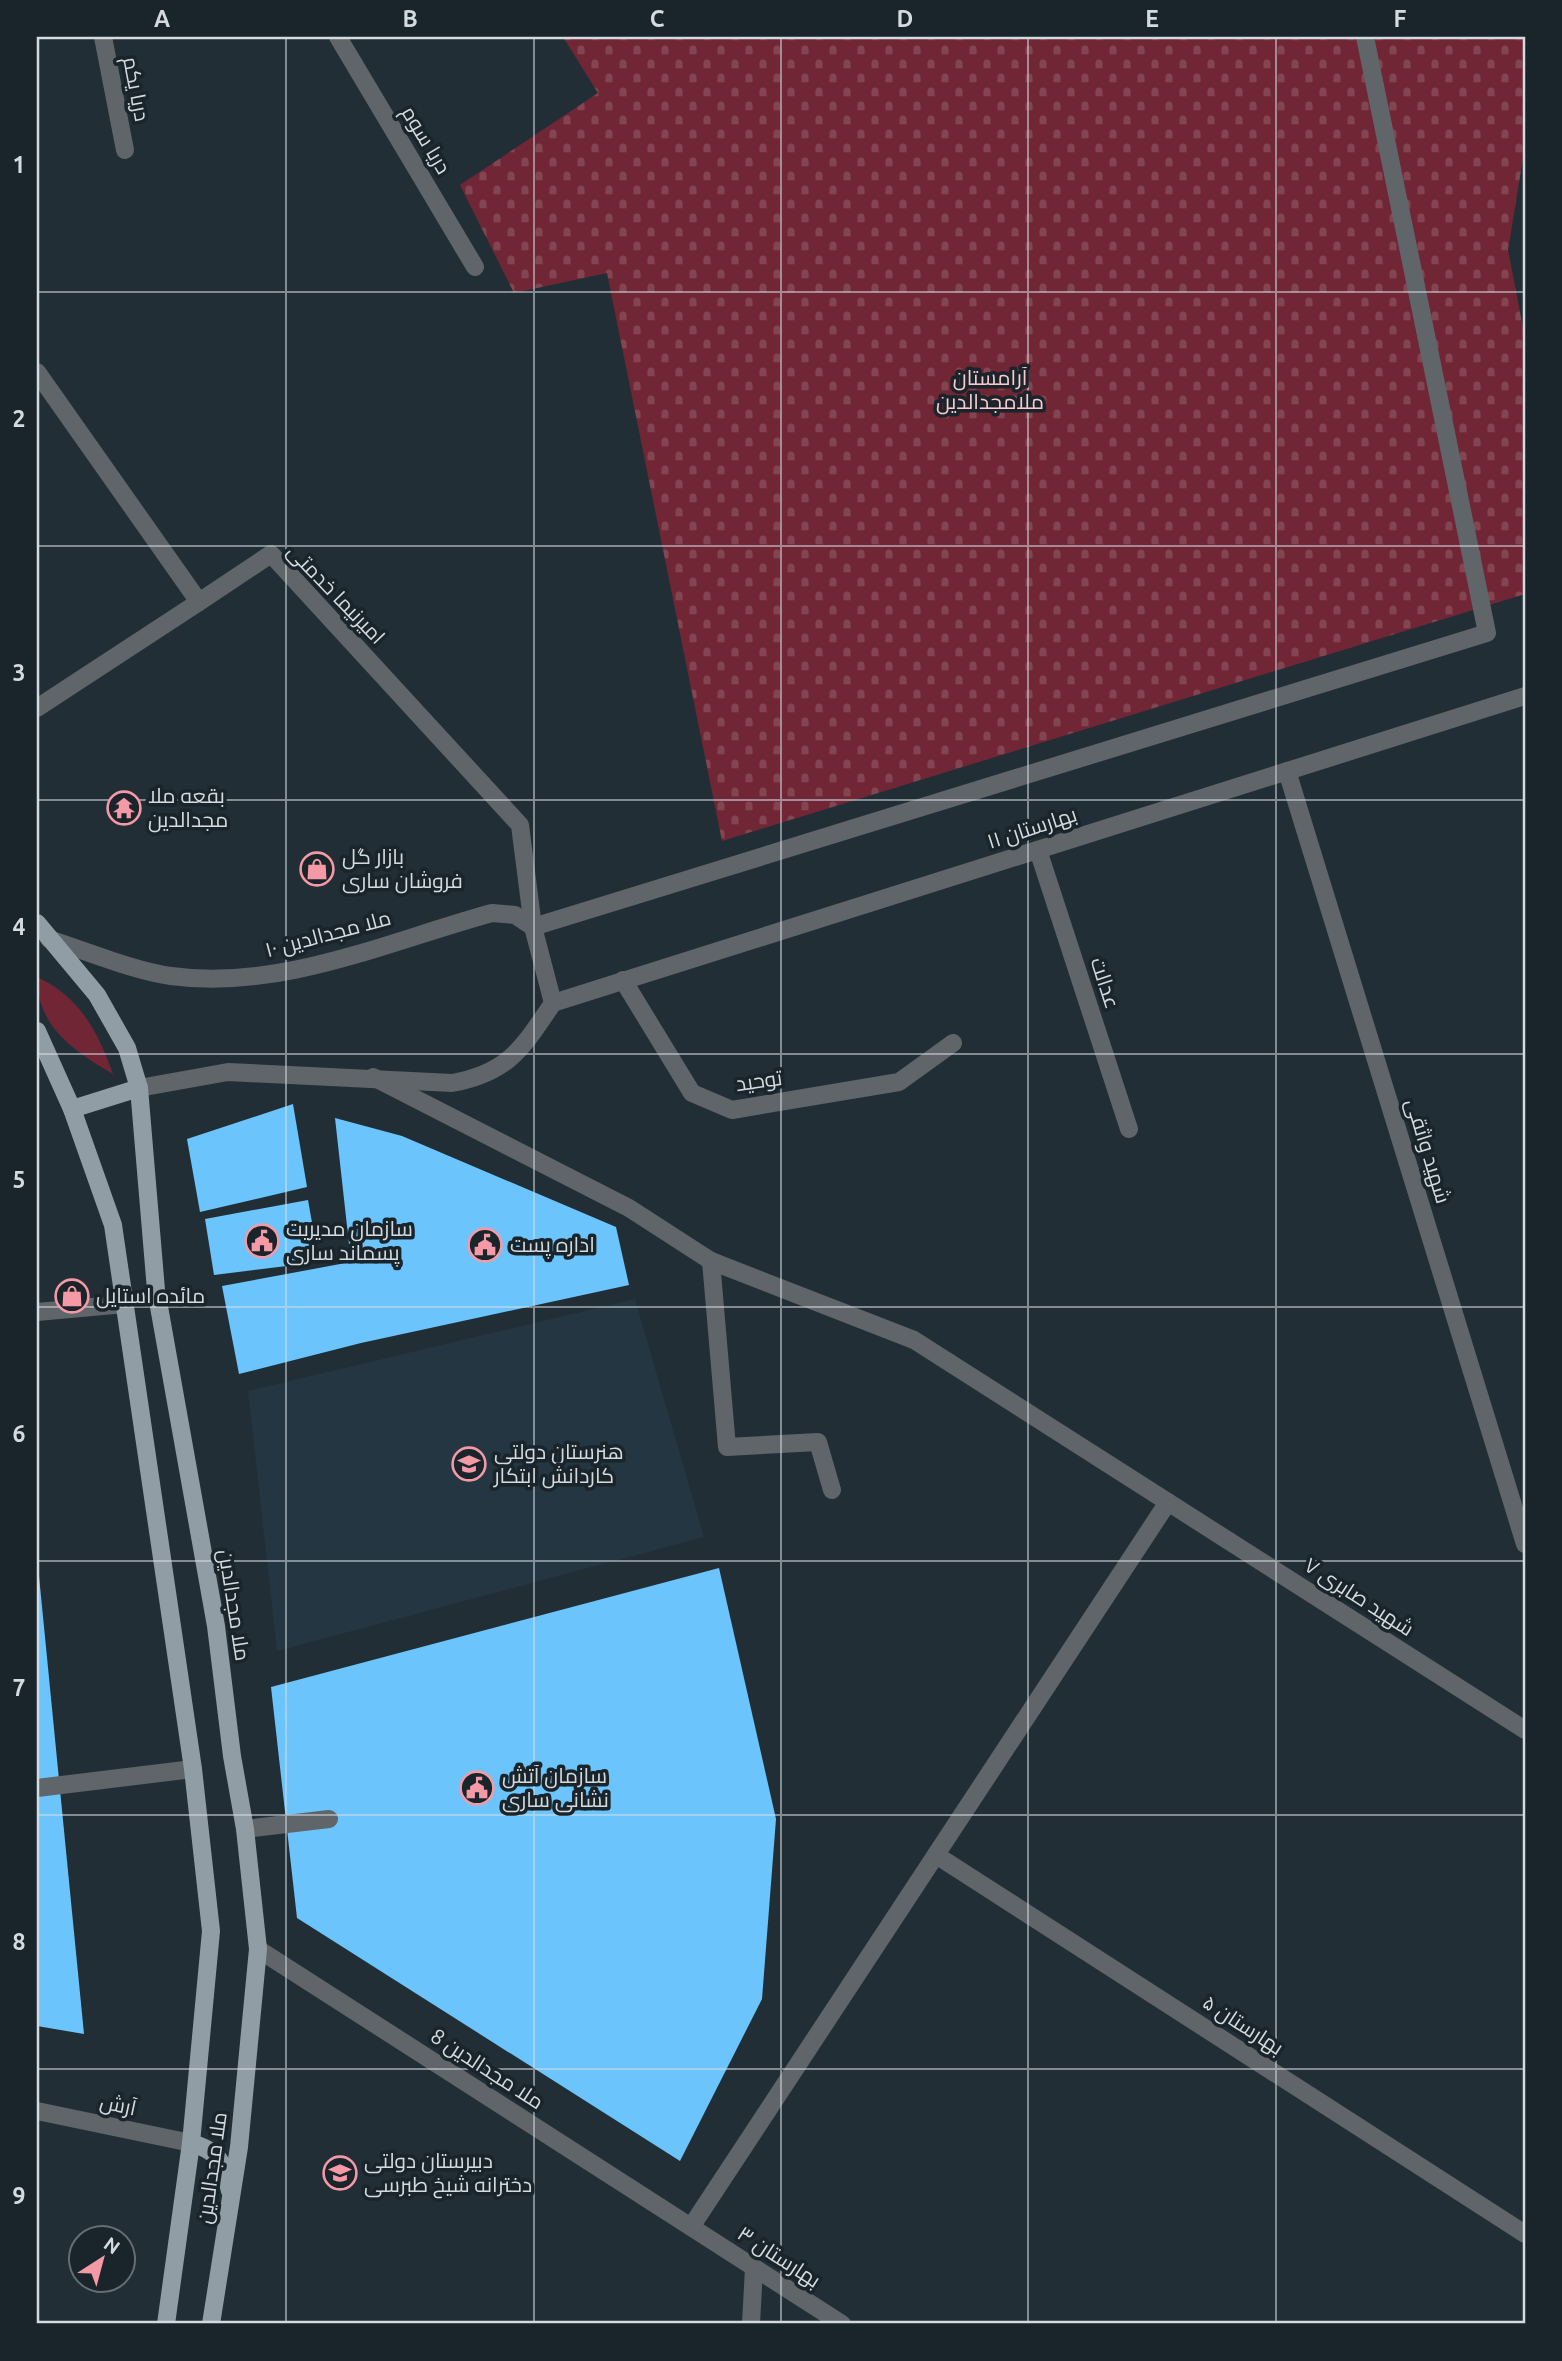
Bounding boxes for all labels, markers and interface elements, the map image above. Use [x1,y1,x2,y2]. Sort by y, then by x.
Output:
text: A [154,6,170,31]
text: B [402,6,418,31]
text: C [650,6,665,31]
text: D [897,6,913,31]
text: E [1145,6,1159,31]
text: F [1394,6,1407,31]
street label: دریا یکم [116,54,155,124]
street label: دریا سوم [395,101,456,179]
text: 1 [13,152,25,177]
park label: آرامستان ملامجدالدین [936,365,1044,415]
text: 2 [13,406,25,431]
street label: امیرنیما خدمتی [282,538,390,650]
text: 3 [13,660,25,685]
place label: بقعه ملا مجدالدين [148,783,228,833]
temple icon: بقعه ملا مجدالدين [105,789,143,827]
street label: بهارستان ۱۱ [984,801,1080,855]
place label: بازار گل فروشان ساری [342,844,463,894]
shop icon: بازار گل فروشان ساری [298,850,336,888]
street label: ملا مجدالدین ١٠ [262,905,394,963]
text: 4 [13,914,26,939]
street label: عدالت [1086,954,1125,1011]
street label: توحید [734,1065,784,1096]
street label: شهید واثقی [1400,1095,1456,1207]
text: 5 [13,1167,25,1192]
place label: سازمان مدیریت پسماند ساری [286,1216,413,1267]
public building icon: سازمان مدیریت پسماند ساری [243,1222,281,1260]
public building icon: اداره پست [466,1226,504,1264]
place label: اداره پست [510,1232,595,1259]
shop icon: مائده استایل [53,1277,91,1315]
place label: مائده استایل [96,1283,205,1309]
text: 6 [13,1421,26,1446]
place label: هنرستان دولتی کاردانش ابتکار [493,1439,624,1489]
school or university icon: هنرستان دولتی کاردانش ابتکار [450,1445,488,1483]
street label: ملا مجدالدین [212,1547,256,1663]
street label: شهید صابری ٧ [1299,1552,1419,1642]
text: 7 [13,1675,25,1700]
place label: سازمان آتش نشانی ساری [502,1763,609,1813]
public building icon: سازمان آتش نشانی ساری [458,1769,496,1807]
text: 8 [13,1929,25,1954]
street label: بهارستان ۵ [1198,1989,1288,2061]
street label: ملا مجدالدین 8 [426,2023,548,2115]
street label: آرش [97,2088,139,2122]
street label: ملا مجدالدین [191,2110,233,2226]
place label: دبیرستان دولتی دخترانه شیخ طبرسی [364,2148,532,2199]
school or university icon: دبیرستان دولتی دخترانه شیخ طبرسی [321,2154,359,2192]
text: 9 [13,2183,25,2208]
street label: بهارستان ٣ [733,2221,825,2293]
north arrow [66,2224,136,2294]
text: N [100,2232,124,2258]

